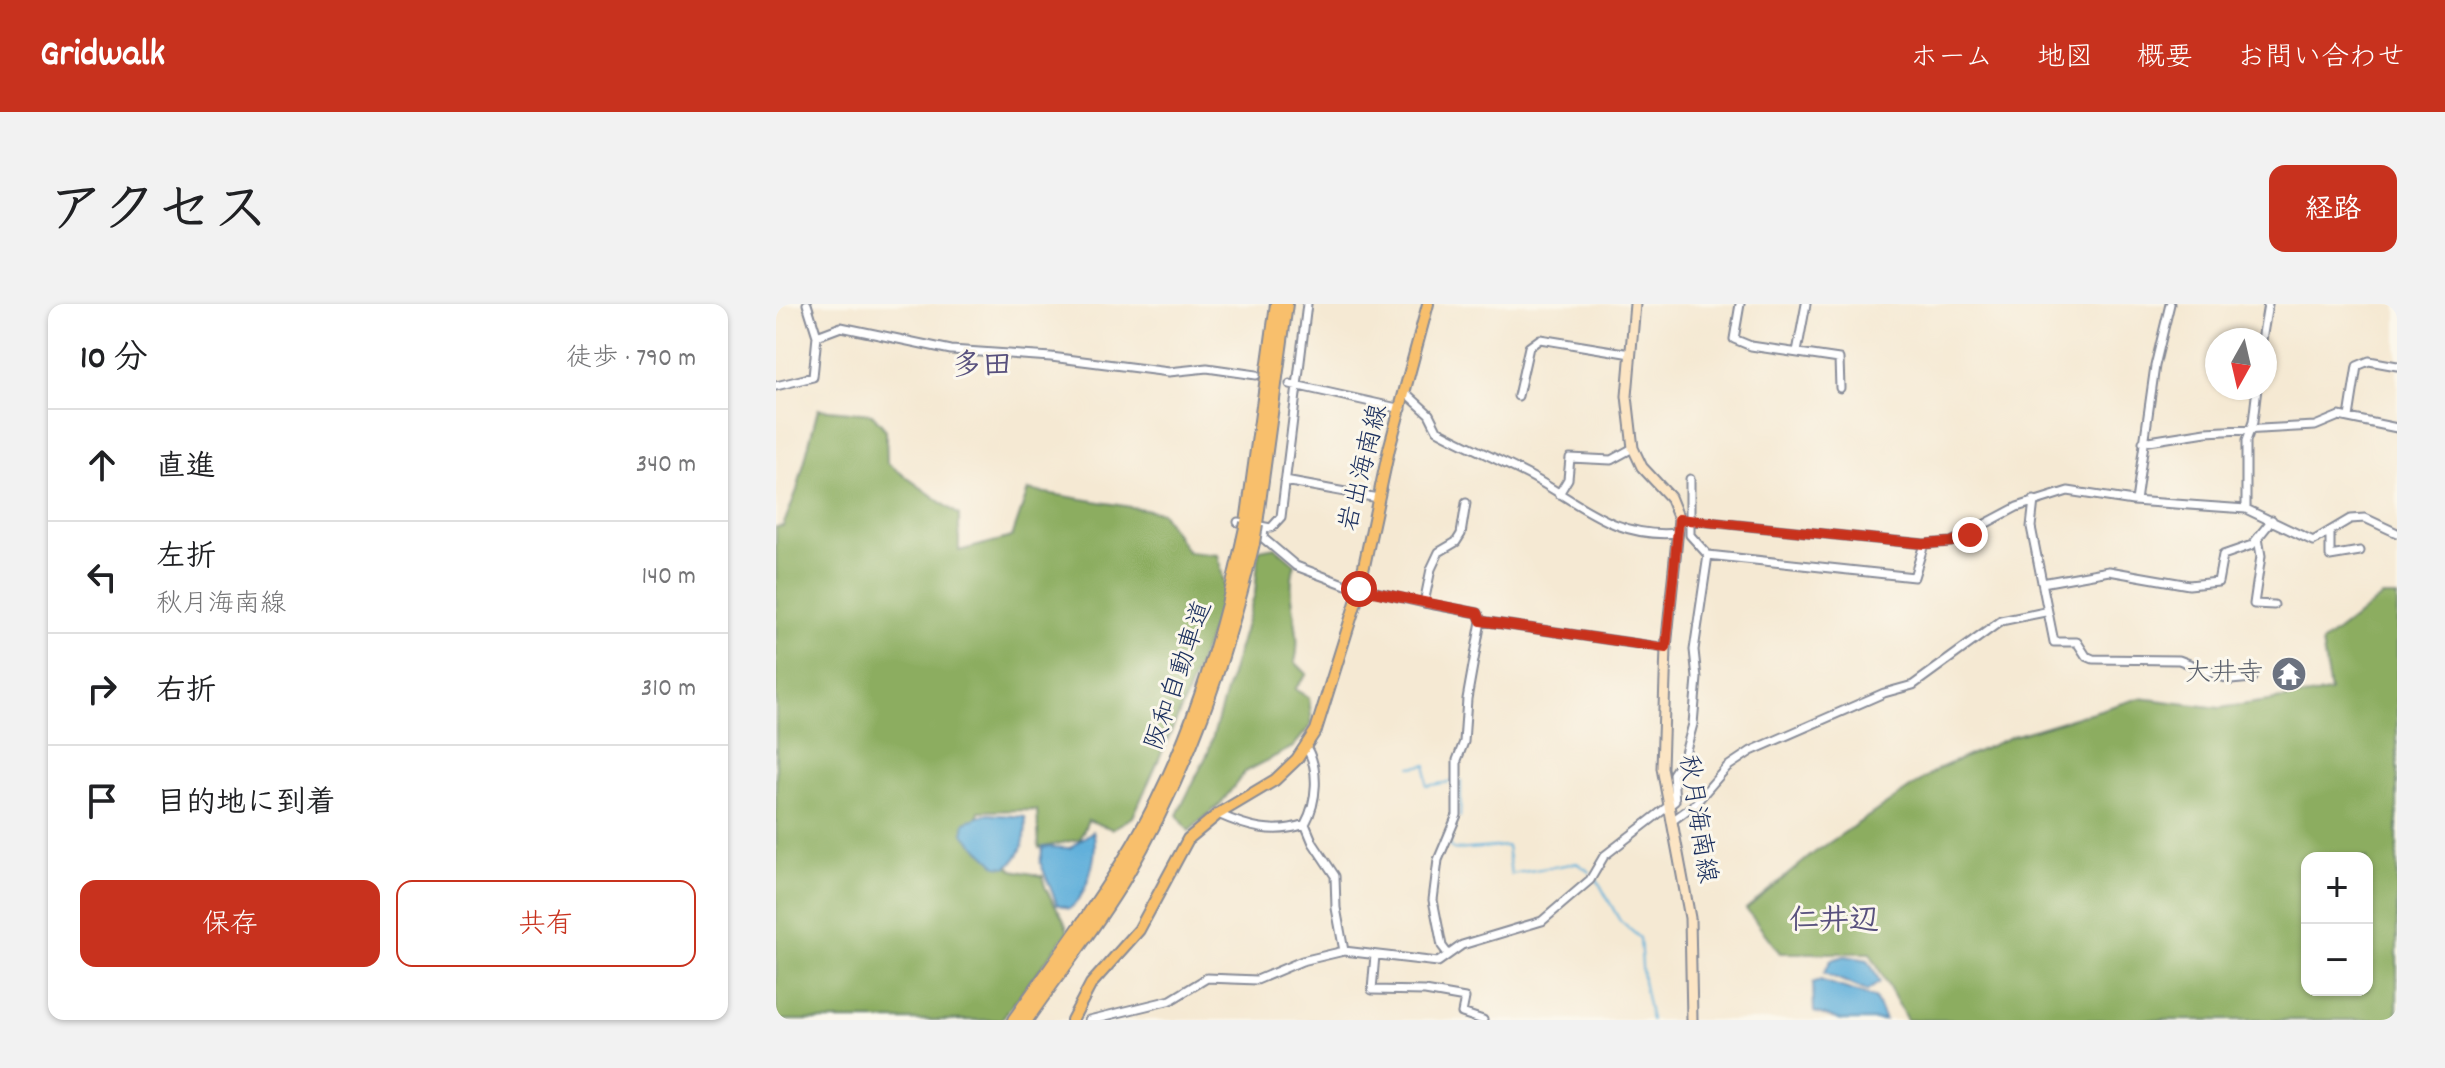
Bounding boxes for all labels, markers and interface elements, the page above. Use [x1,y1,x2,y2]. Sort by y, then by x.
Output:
text: Gridwalk [40,29,165,84]
text: ホーム [1910,40,1993,80]
text: 地図 [2037,40,2093,80]
text: 概要 [2137,40,2193,80]
text: お問い合わせ [2237,40,2405,80]
button: 経路 [2269,165,2397,252]
text: アクセス [48,175,269,255]
north arrow [2205,328,2277,400]
text: 10 分 [80,336,148,385]
text: 徒歩 · 790 m [566,341,696,378]
district label: 多田 [952,347,1012,390]
street label: 岩出海南線 [1331,400,1399,536]
icon: ahead [80,443,124,487]
text: 340 m [636,447,696,484]
text: 直進 [156,448,216,491]
route end [1952,517,1988,553]
text: 左折 [156,538,216,581]
icon: left [80,555,124,599]
text: 140 m [642,559,696,596]
route start [1341,571,1377,607]
text: 秋月海南線 [156,587,286,624]
street label: 阪和自動車道 [1137,596,1223,756]
temple icon: 大井寺 [2270,655,2308,693]
place label: 大井寺 [2185,656,2263,693]
icon: right [80,667,124,711]
text: 310 m [641,671,696,708]
text: 右折 [156,672,216,715]
street label: 秋月海南線 [1668,752,1724,886]
icon: arrive [80,779,124,823]
text: 目的地に到着 [156,784,336,827]
map controls [2301,852,2373,996]
button: + [2301,852,2373,924]
button: 保存 [80,880,380,967]
button: 共有 [396,880,696,967]
district label: 仁井辺 [1789,902,1879,945]
button: − [2301,924,2373,996]

